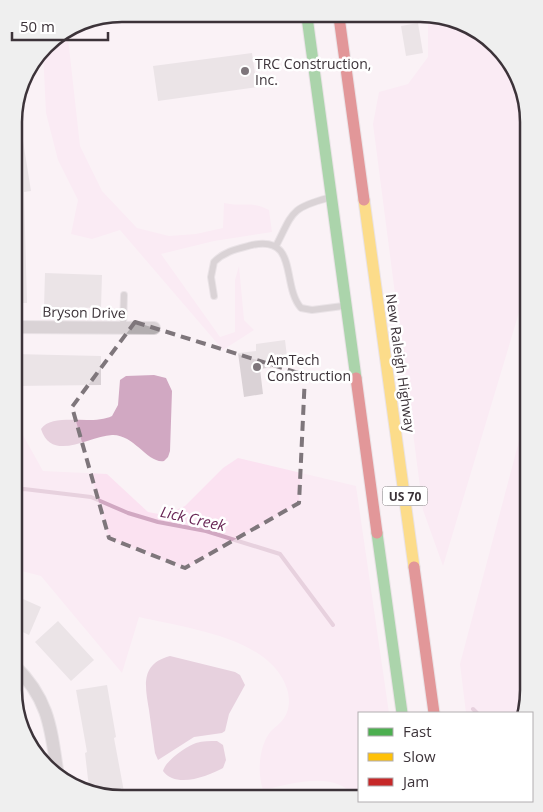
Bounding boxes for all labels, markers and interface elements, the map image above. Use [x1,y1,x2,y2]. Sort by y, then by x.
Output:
scale bar [12,10,109,42]
text: 50 m [20,16,55,36]
place label: TRC Construction, Inc. [255,54,371,89]
marker: TRC Construction, Inc. [239,65,251,77]
street label: New Raleigh Highway [382,292,420,434]
street label: Bryson Drive [42,302,126,322]
place label: AmTech Construction [267,350,351,385]
marker: AmTech Construction [251,361,263,373]
road number: US 70 [382,486,428,506]
water label: Lick Creek [159,501,228,535]
legend [358,712,533,802]
text: Fast [403,721,432,741]
text: Slow [403,746,436,766]
text: Jam [401,771,429,791]

